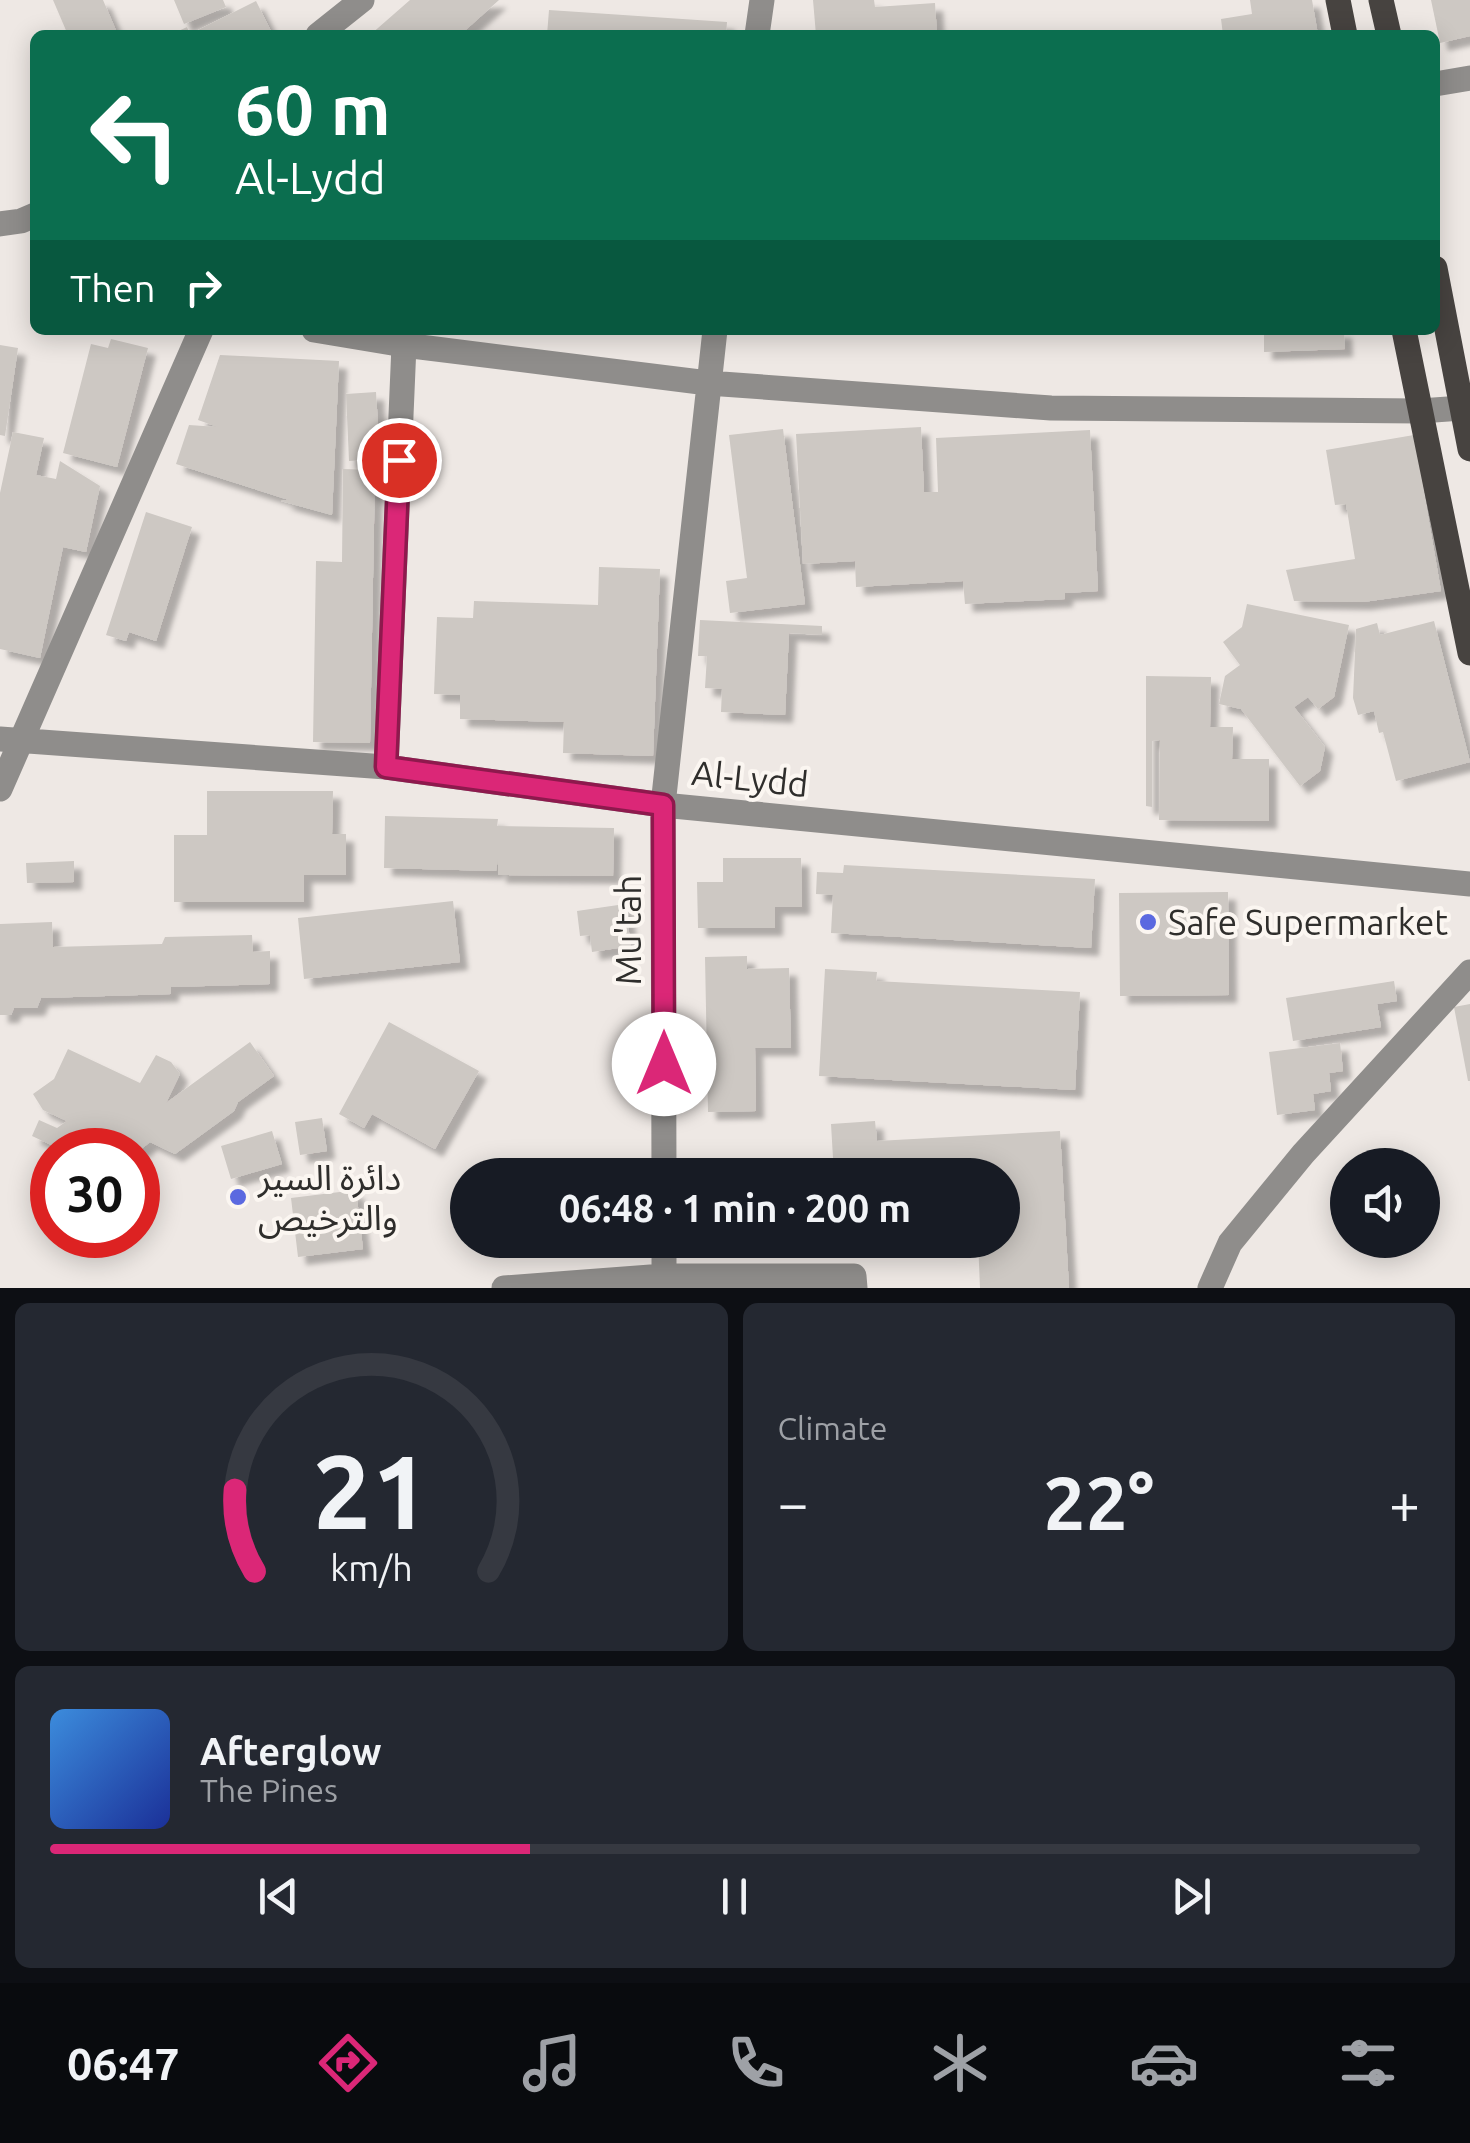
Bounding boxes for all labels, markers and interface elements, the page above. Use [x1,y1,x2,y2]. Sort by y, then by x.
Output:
icon: left [70,70,200,200]
text: 60 m [235,70,391,148]
text: Al-Lydd [235,152,386,203]
icon: right [176,260,231,315]
text: Then [70,267,156,309]
pin [357,418,442,503]
icon: arrive [372,433,427,488]
street label: Al-Lydd [690,752,810,804]
street label: Mu'tah [608,875,648,985]
place label: Safe Supermarket [1168,902,1448,942]
marker: Safe Supermarket [1137,911,1159,933]
position arrow [612,1012,716,1116]
speed limit sign: 30 [30,1128,160,1258]
map controls [1330,1148,1440,1258]
button: sound [1330,1148,1440,1258]
place label: دائرة السير والترخيص [257,1157,401,1239]
marker: دائرة السير والترخيص [227,1186,249,1208]
text: 06:48 · 1 min · 200 m [559,1187,911,1229]
text: Climate [778,1410,888,1446]
text: 21 [313,1432,430,1549]
text: 22° [1043,1460,1154,1544]
text: − [778,1472,809,1533]
text: + [1389,1472,1420,1533]
text: km/h [330,1548,413,1588]
text: Afterglow [200,1730,382,1772]
text: The Pines [200,1772,338,1808]
icon: previous [251,1869,306,1924]
icon: pause [707,1869,762,1924]
icon: next [1164,1869,1219,1924]
icon: directions [313,2028,383,2098]
icon: music [517,2028,587,2098]
icon: phone [721,2028,791,2098]
icon: climate [925,2028,995,2098]
icon: car [1129,2028,1199,2098]
icon: filters [1333,2028,1403,2098]
text: 06:47 [67,2038,180,2089]

